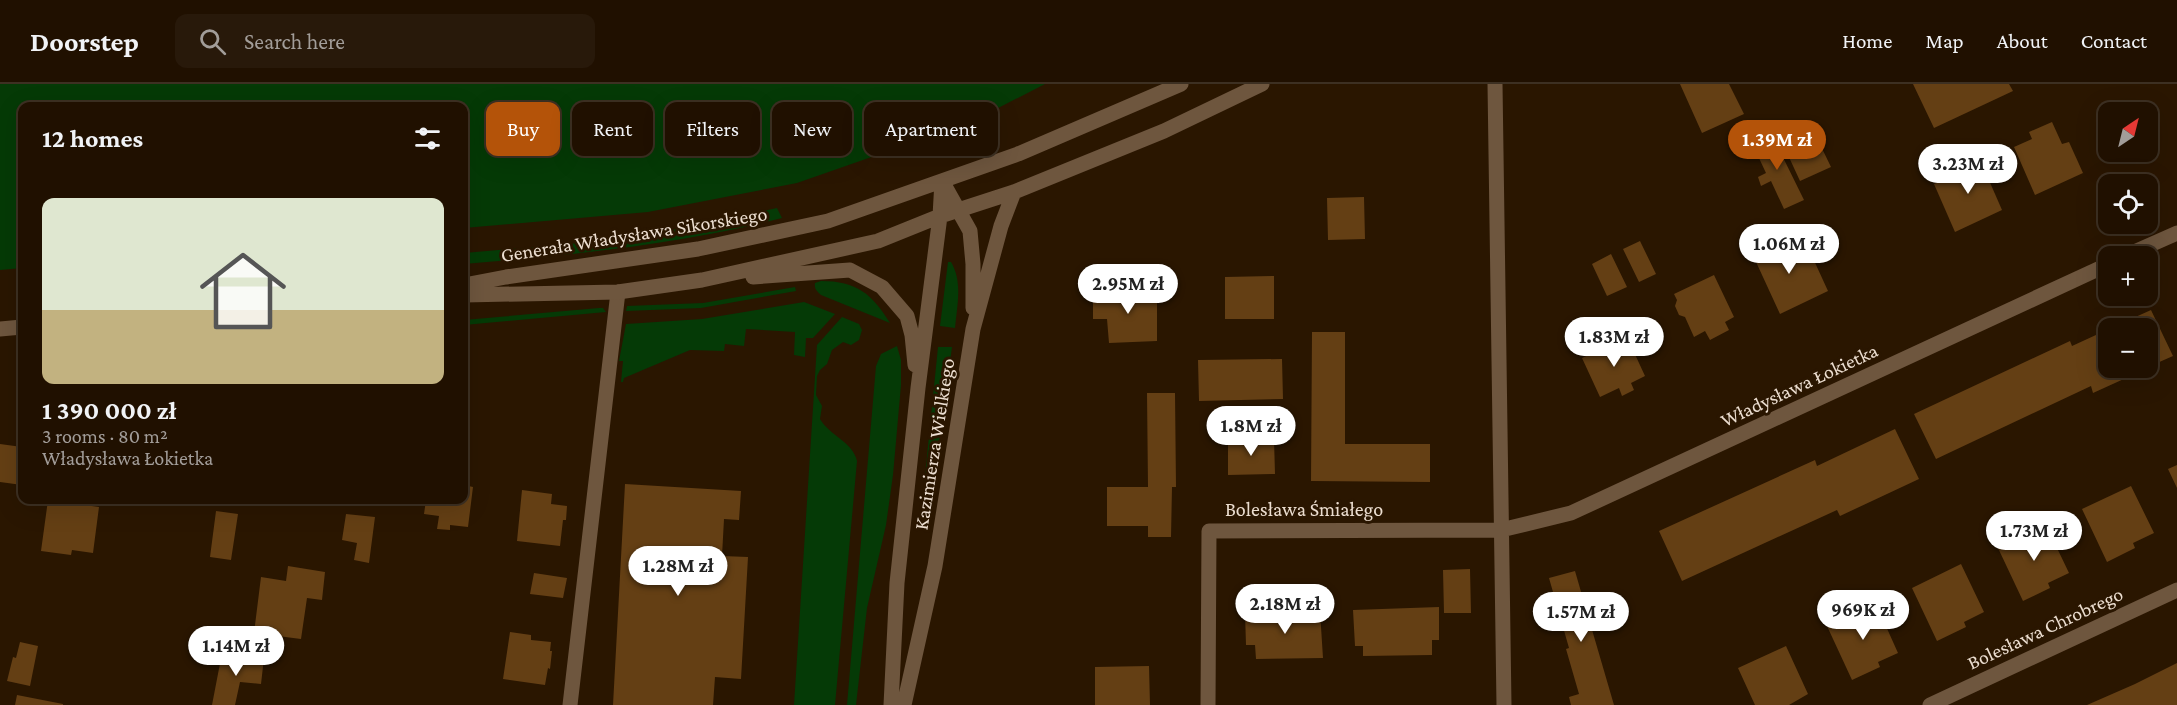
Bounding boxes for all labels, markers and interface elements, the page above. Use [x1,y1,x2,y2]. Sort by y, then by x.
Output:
search box [175,14,595,68]
icon: search [196,25,229,58]
text: Doorstep [30,26,139,57]
text: Search here [244,29,345,54]
text: Home [1842,29,1892,53]
text: Map [1925,29,1964,53]
text: About [1997,29,2048,53]
text: Contact [2081,29,2147,53]
chip: Buy [486,102,560,156]
chip: Rent [572,102,653,156]
chip: Filters [665,102,760,156]
chip: New [772,102,852,156]
chip: Apartment [864,102,998,156]
north arrow [2098,102,2158,162]
map controls [2098,102,2158,378]
pin: 1.39M zł [1715,120,1839,171]
icon: filters [411,122,444,155]
text: 12 homes [42,124,143,153]
text: 1.39M zł [1742,128,1812,150]
pin: 3.23M zł [1906,144,2030,195]
text: 3.23M zł [1932,152,2004,174]
button: locate [2098,174,2158,234]
street label: Generała Władysława Sikorskiego [499,202,769,267]
pin: 1.06M zł [1727,224,1851,275]
text: 1.06M zł [1753,232,1825,254]
icon: home [189,237,297,345]
button: + [2098,246,2158,306]
pin: 2.95M zł [1066,264,1190,315]
text: 2.95M zł [1092,272,1164,294]
pin: 1.83M zł [1552,317,1676,368]
button: − [2098,318,2158,378]
text: 1.83M zł [1579,325,1649,347]
street label: Władysława Łokietka [1717,339,1882,432]
street label: Kazimierza Wielkiego [910,357,959,531]
text: 1 390 000 zł [42,396,176,425]
pin: 1.8M zł [1196,406,1306,457]
text: 1.8M zł [1221,414,1281,436]
text: 3 rooms · 80 m² [42,425,168,447]
text: Władysława Łokietka [42,447,213,469]
street label: Bolesława Śmiałego [1225,498,1383,521]
pin: 1.73M zł [1972,511,2096,562]
text: 1.73M zł [2000,519,2068,541]
pin: 1.28M zł [616,546,740,597]
text: 1.28M zł [642,554,714,576]
street label: Bolesława Chrobrego [1964,582,2127,675]
pin: 2.18M zł [1223,584,1347,635]
pin: 969K zł [1808,590,1918,641]
text: 2.18M zł [1249,592,1321,614]
pin: 1.57M zł [1519,592,1643,643]
text: 969K zł [1831,598,1895,620]
text: 1.57M zł [1547,600,1615,622]
pin: 1.14M zł [174,626,298,677]
text: 1.14M zł [202,634,270,656]

